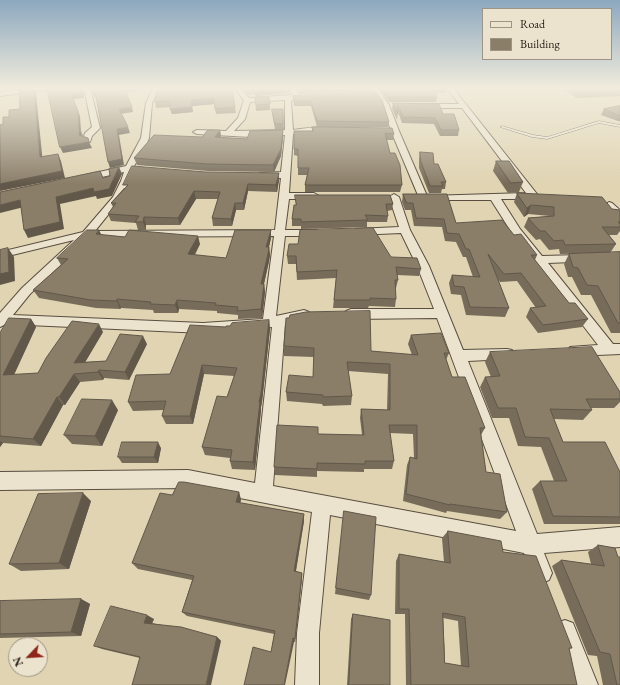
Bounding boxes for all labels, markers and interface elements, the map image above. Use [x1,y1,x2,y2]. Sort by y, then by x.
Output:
legend [482,8,612,60]
text: Road [520,16,545,32]
text: Building [520,36,560,52]
north arrow [8,637,48,677]
text: N [10,655,26,669]

